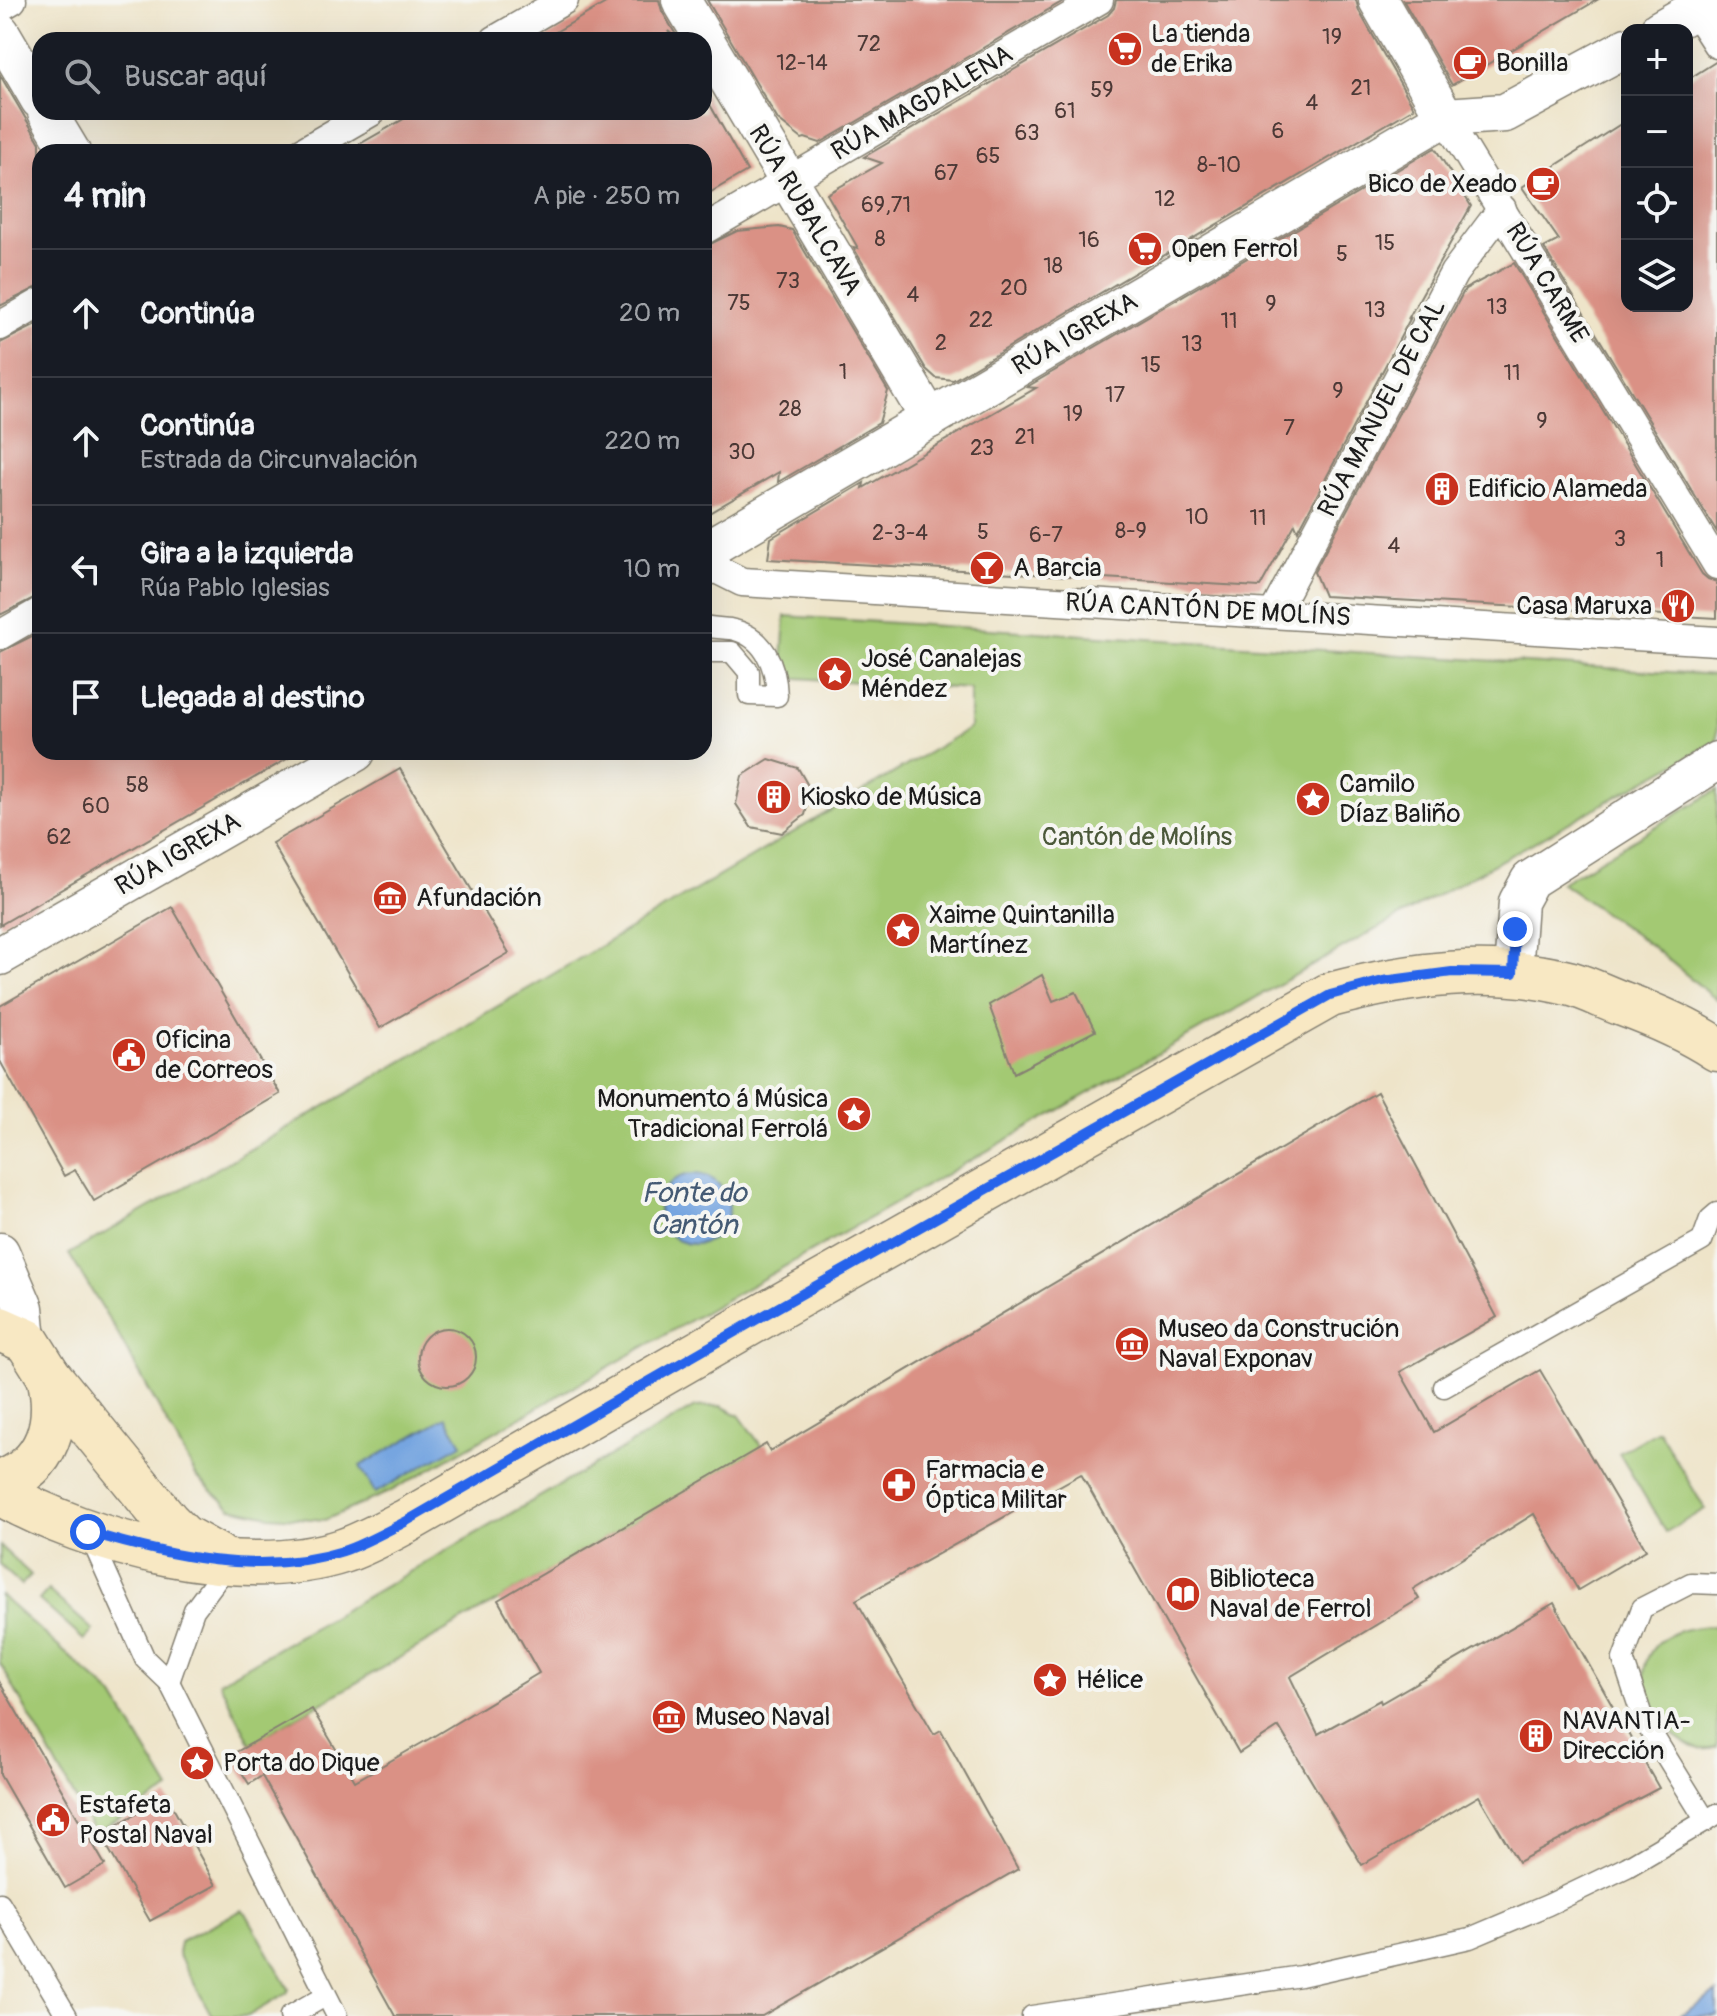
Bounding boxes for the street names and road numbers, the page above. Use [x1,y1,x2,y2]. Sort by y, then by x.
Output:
street label: RÚA MAGDALENA [826,38,1018,168]
street label: RÚA RUBALCAVA [741,119,869,301]
street label: RÚA CARME [1498,217,1596,349]
street label: RÚA IGREXA [1007,285,1144,383]
street label: RÚA MANUEL DE CAL [1311,294,1453,522]
street label: RÚA CANTÓN DE MOLÍNS [1064,586,1352,633]
street label: RÚA IGREXA [110,805,247,903]

